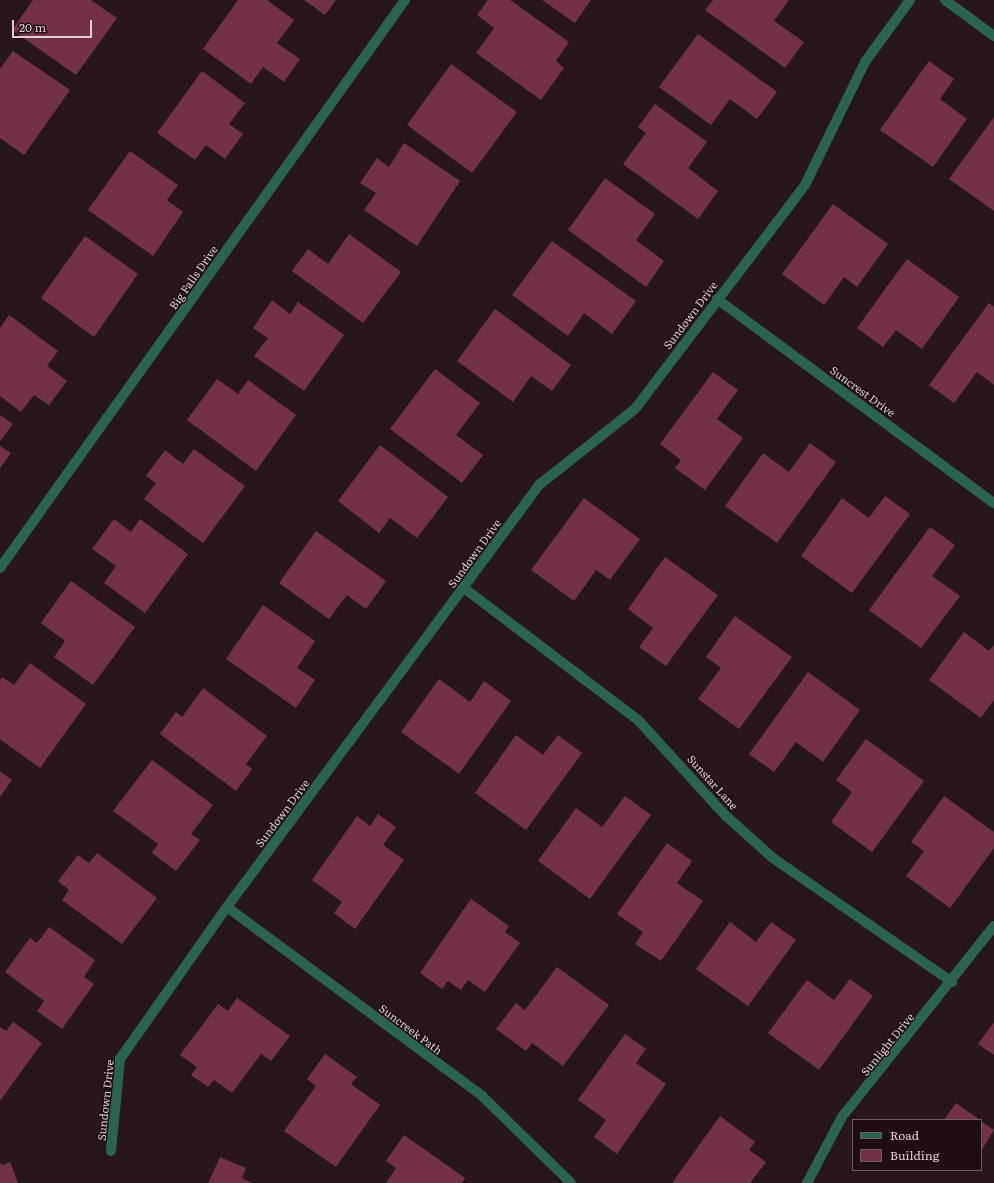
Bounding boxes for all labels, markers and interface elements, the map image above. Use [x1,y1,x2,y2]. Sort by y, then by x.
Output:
scale bar [14,12,94,38]
text: 20 m [19,18,46,36]
street label: Big Falls Drive [166,243,220,311]
street label: Sundown Drive [660,279,720,351]
street label: Suncrest Drive [828,363,898,419]
street label: Sundown Drive [445,516,503,590]
street label: Sunstar Lane [685,752,741,812]
street label: Sundown Drive [252,777,312,849]
street label: Suncreek Path [377,1001,445,1057]
street label: Sunlight Drive [858,1010,916,1078]
street label: Sundown Drive [94,1059,116,1141]
legend [852,1119,982,1171]
text: Road [890,1126,919,1144]
text: Building [890,1146,939,1164]

